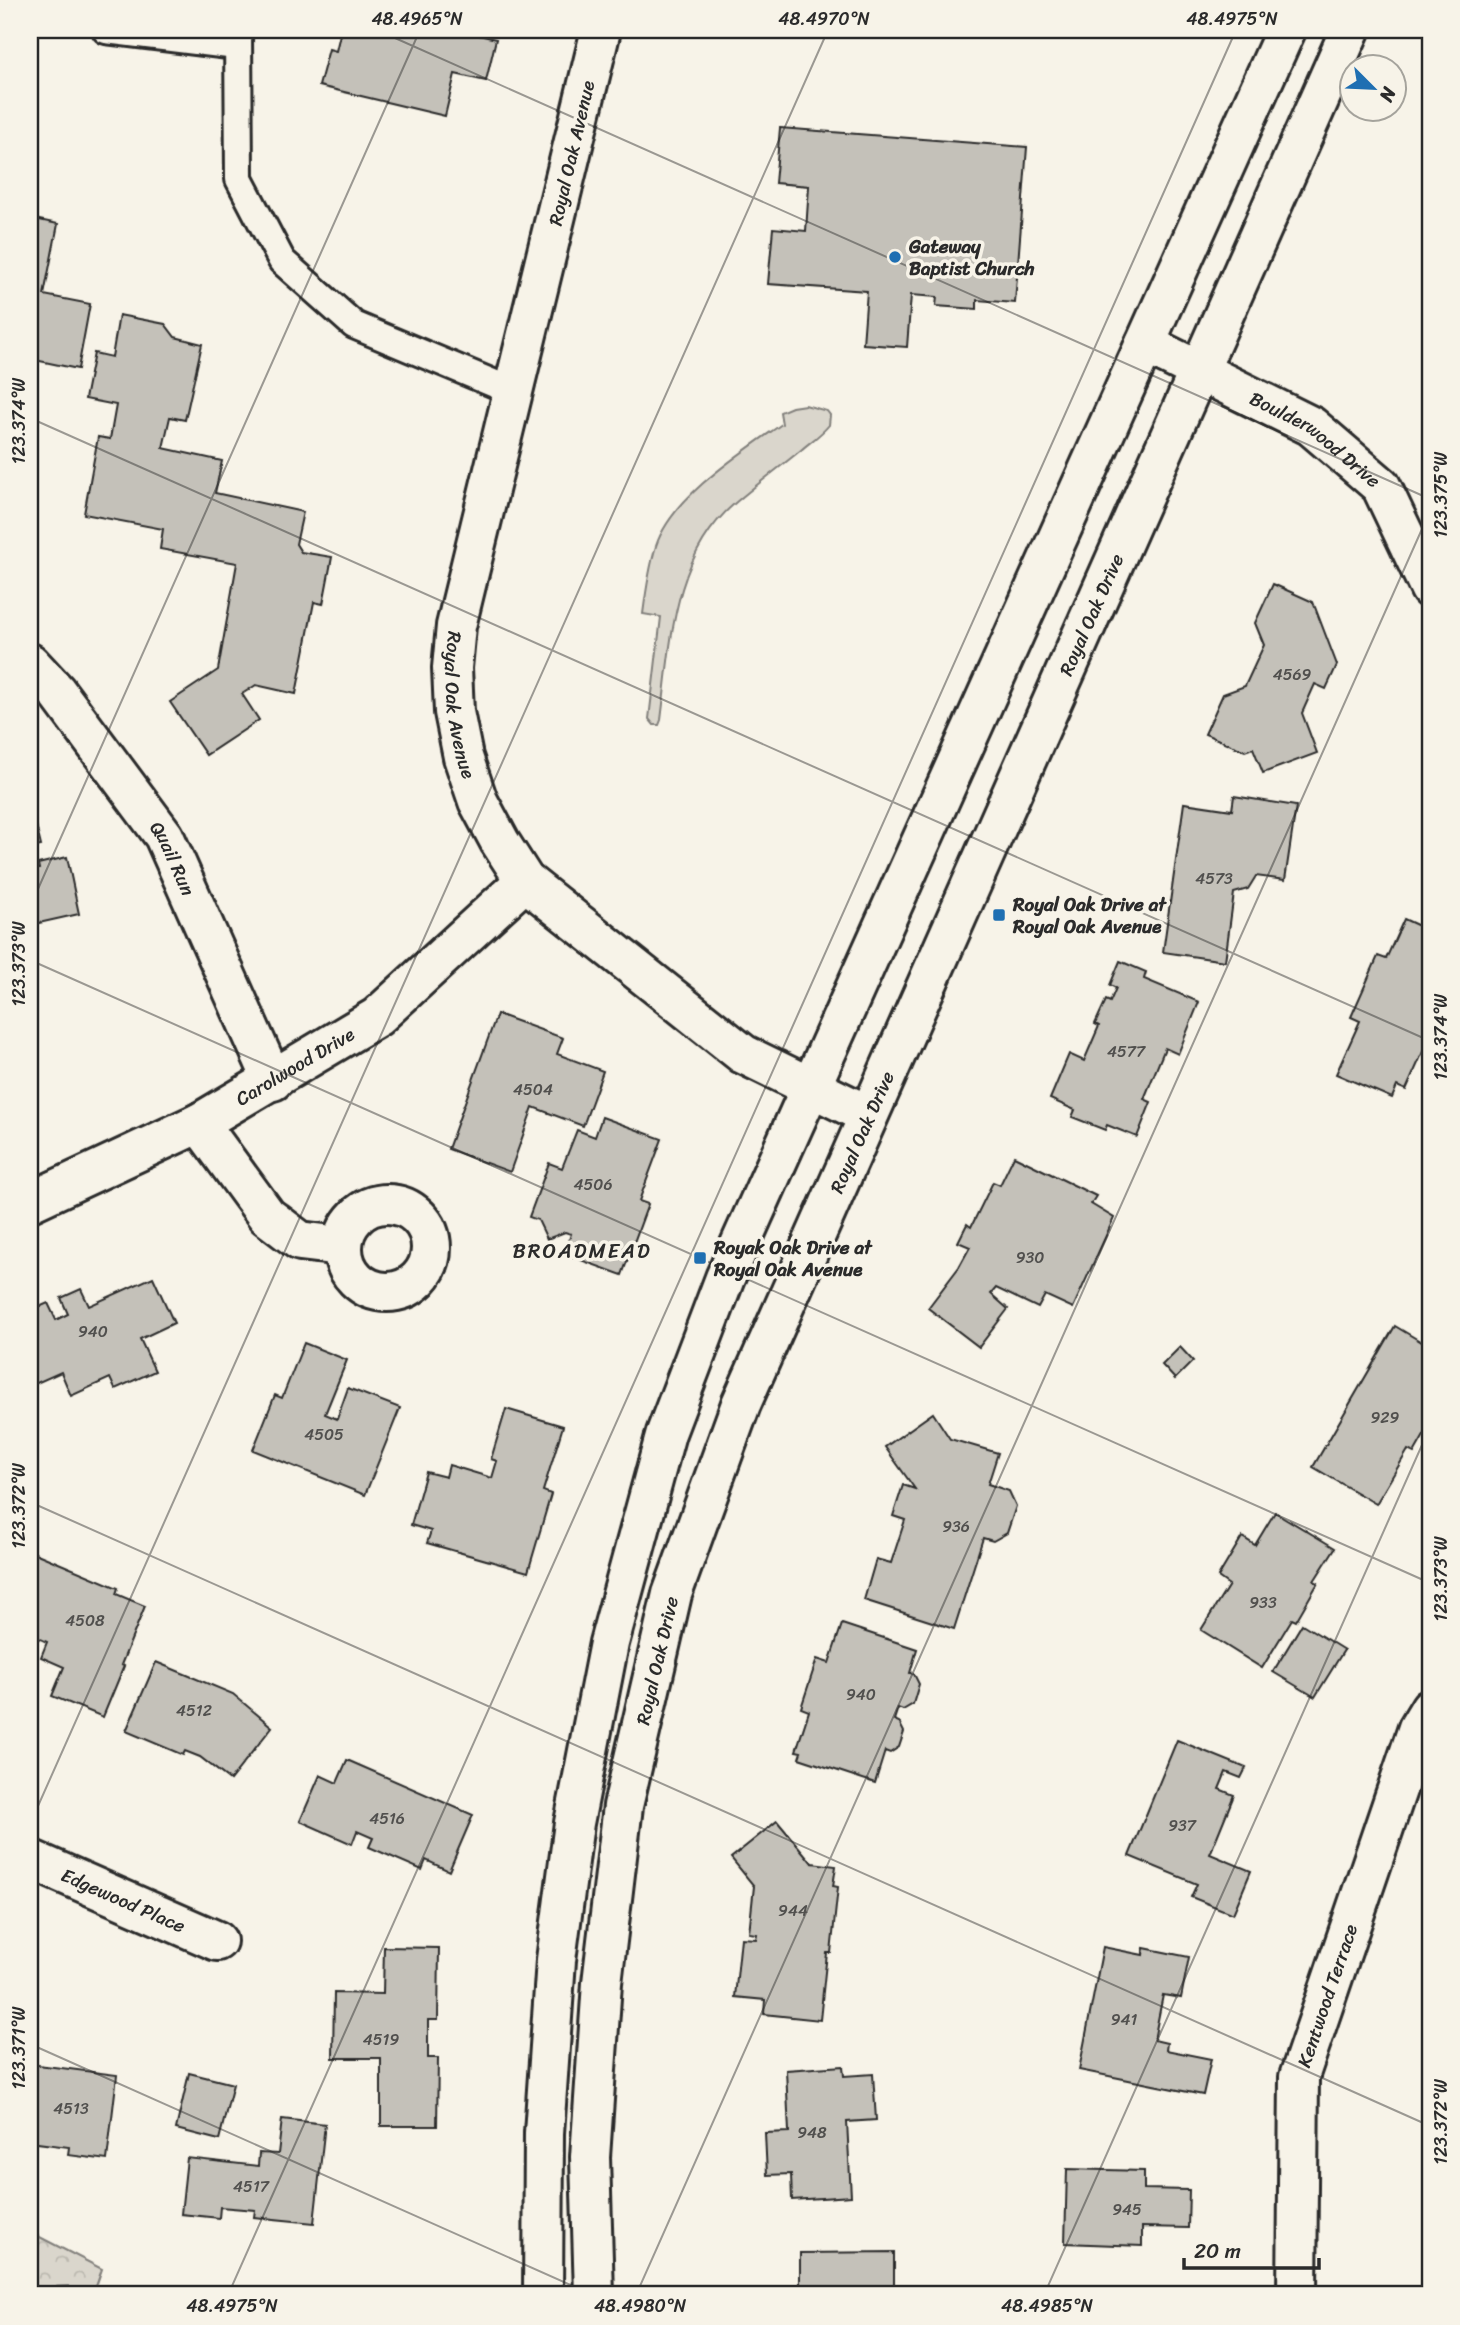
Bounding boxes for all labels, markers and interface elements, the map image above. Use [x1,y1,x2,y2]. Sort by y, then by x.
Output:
text: 48.4965°N [371,3,463,35]
text: 48.4970°N [778,3,870,35]
text: 48.4975°N [1186,3,1278,35]
north arrow [1338,52,1408,122]
street label: Royal Oak Avenue [539,77,604,229]
text: N [1370,81,1406,108]
place label: Gateway Baptist Church [908,230,1034,285]
marker: Gateway Baptist Church [887,249,903,265]
text: 123.374°W [3,377,35,464]
street label: Boulderwood Drive [1244,382,1389,496]
text: 123.375°W [1425,451,1457,538]
street label: Royal Oak Drive [1050,548,1133,681]
street label: Royal Oak Avenue [435,630,485,783]
house number: 4569 [1273,660,1312,689]
street label: Quail Run [141,814,205,901]
house number: 4573 [1195,864,1233,893]
place label: Royal Oak Drive at Royal Oak Avenue [1012,888,1167,943]
marker: Royal Oak Drive at Royal Oak Avenue [991,907,1007,923]
text: 123.373°W [3,920,35,1007]
text: 123.374°W [1425,993,1457,1080]
street label: Carolwood Drive [229,1018,361,1115]
house number: 4577 [1107,1037,1146,1066]
street label: Royal Oak Drive [820,1065,904,1199]
house number: 4504 [513,1075,553,1104]
house number: 4506 [574,1170,612,1199]
place label: Royak Oak Drive at Royal Oak Avenue [713,1231,873,1286]
district label: BROADMEAD [512,1232,652,1270]
house number: 930 [1016,1243,1044,1272]
marker: Royak Oak Drive at Royal Oak Avenue [692,1250,708,1266]
house number: 940 [78,1317,108,1346]
house number: 929 [1371,1403,1400,1432]
house number: 4505 [304,1420,344,1449]
text: 123.372°W [3,1462,35,1549]
house number: 936 [942,1512,970,1541]
text: 123.373°W [1425,1535,1457,1622]
house number: 933 [1249,1588,1277,1617]
street label: Royal Oak Drive [626,1593,688,1728]
house number: 4508 [65,1606,105,1635]
house number: 940 [846,1680,876,1709]
house number: 4512 [176,1696,212,1725]
house number: 4516 [369,1804,405,1833]
house number: 937 [1168,1811,1197,1840]
street label: Edgewood Place [56,1859,191,1942]
house number: 944 [778,1896,808,1925]
street label: Kentwood Terrace [1287,1920,1367,2072]
text: 123.371°W [3,2005,35,2089]
house number: 941 [1111,2005,1137,2034]
house number: 4519 [363,2025,399,2054]
text: 123.372°W [1425,2078,1457,2165]
house number: 4513 [53,2094,89,2123]
house number: 948 [797,2118,827,2147]
house number: 4517 [233,2172,270,2201]
house number: 945 [1112,2195,1142,2224]
scale bar [1184,2227,1318,2271]
text: 20 m [1194,2232,1241,2270]
text: 48.4975°N [186,2290,278,2322]
text: 48.4980°N [594,2290,687,2322]
text: 48.4985°N [1001,2290,1093,2322]

